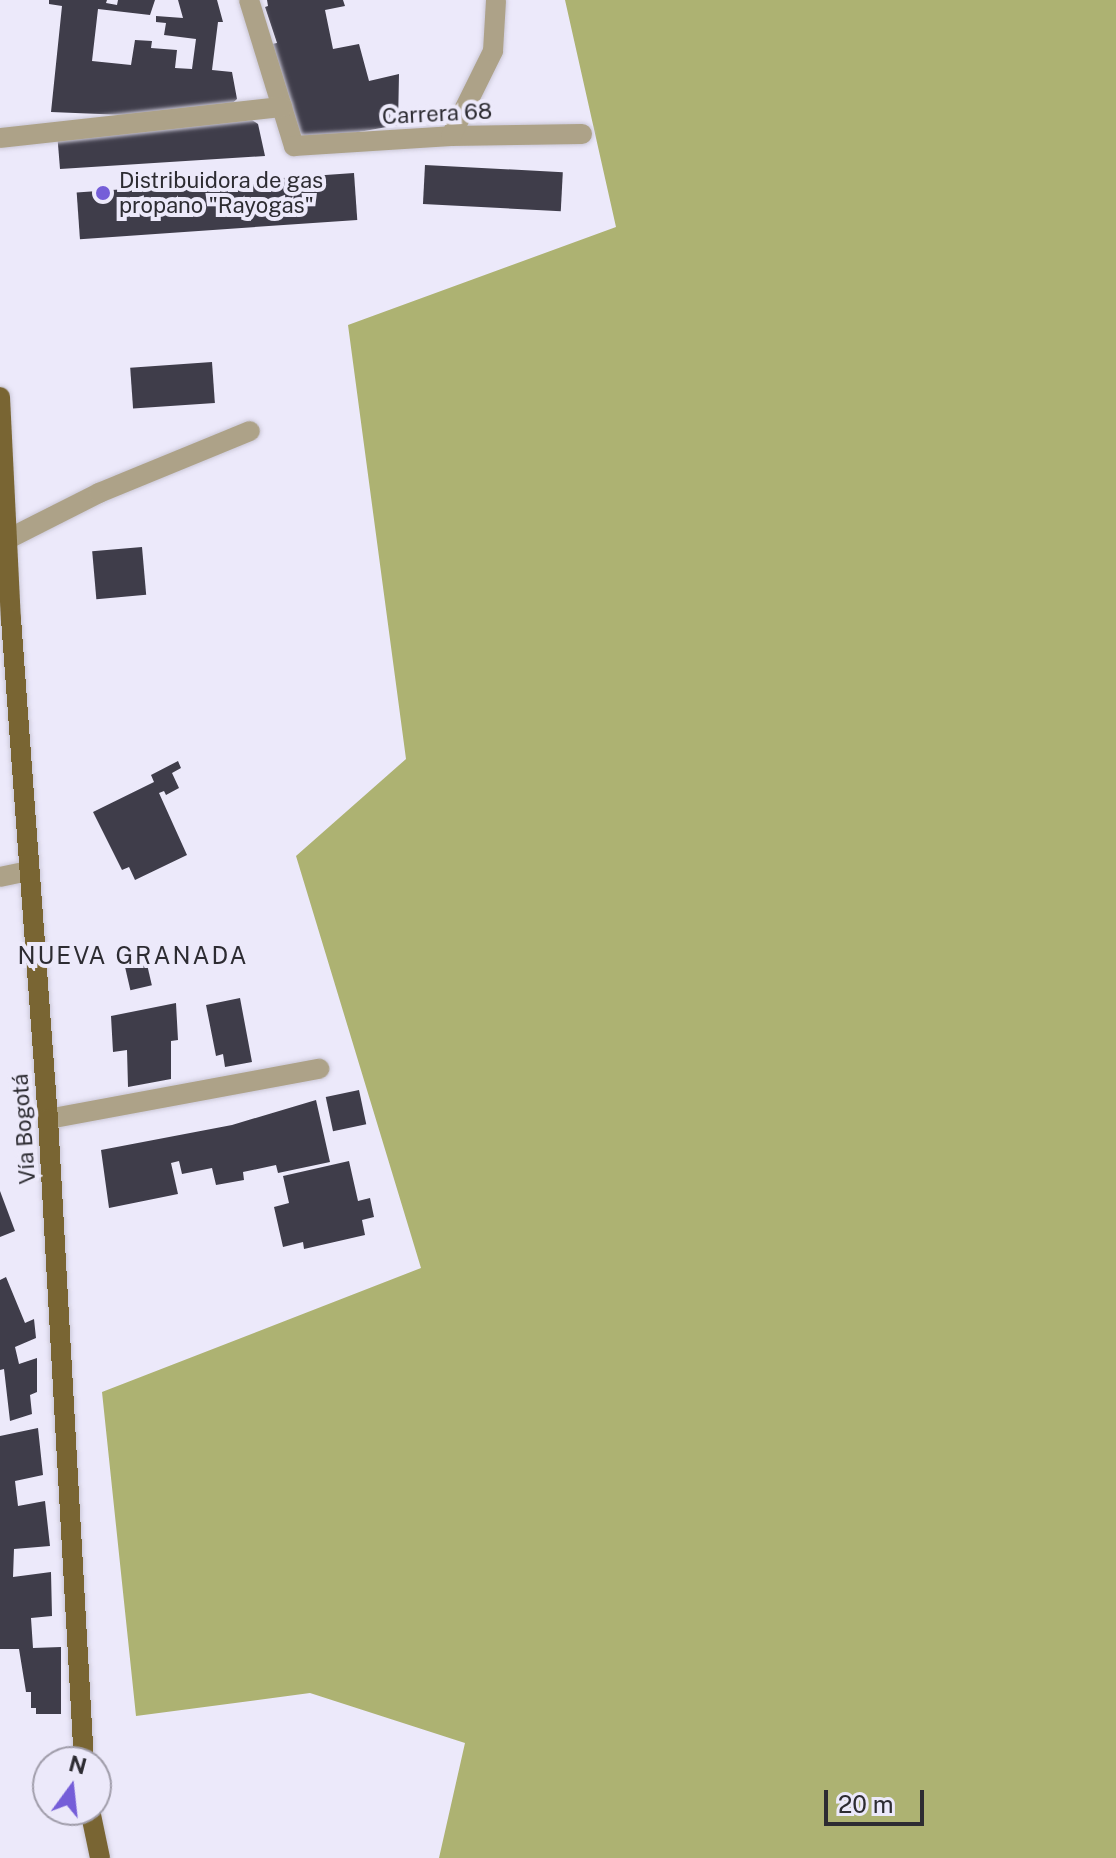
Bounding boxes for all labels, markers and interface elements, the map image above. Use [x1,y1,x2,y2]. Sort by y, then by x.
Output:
street label: Carrera 68 [381,98,493,130]
place label: Distribuidora de gas propano "Rayogas" [119,167,324,218]
marker: Distribuidora de gas propano "Rayogas" [94,184,112,202]
district label: NUEVA GRANADA [17,942,249,970]
street label: Vía Bogotá [7,1073,41,1185]
north arrow [32,1746,112,1826]
text: N [66,1750,89,1780]
scale bar [828,1774,928,1824]
text: 20 m [838,1790,894,1818]

